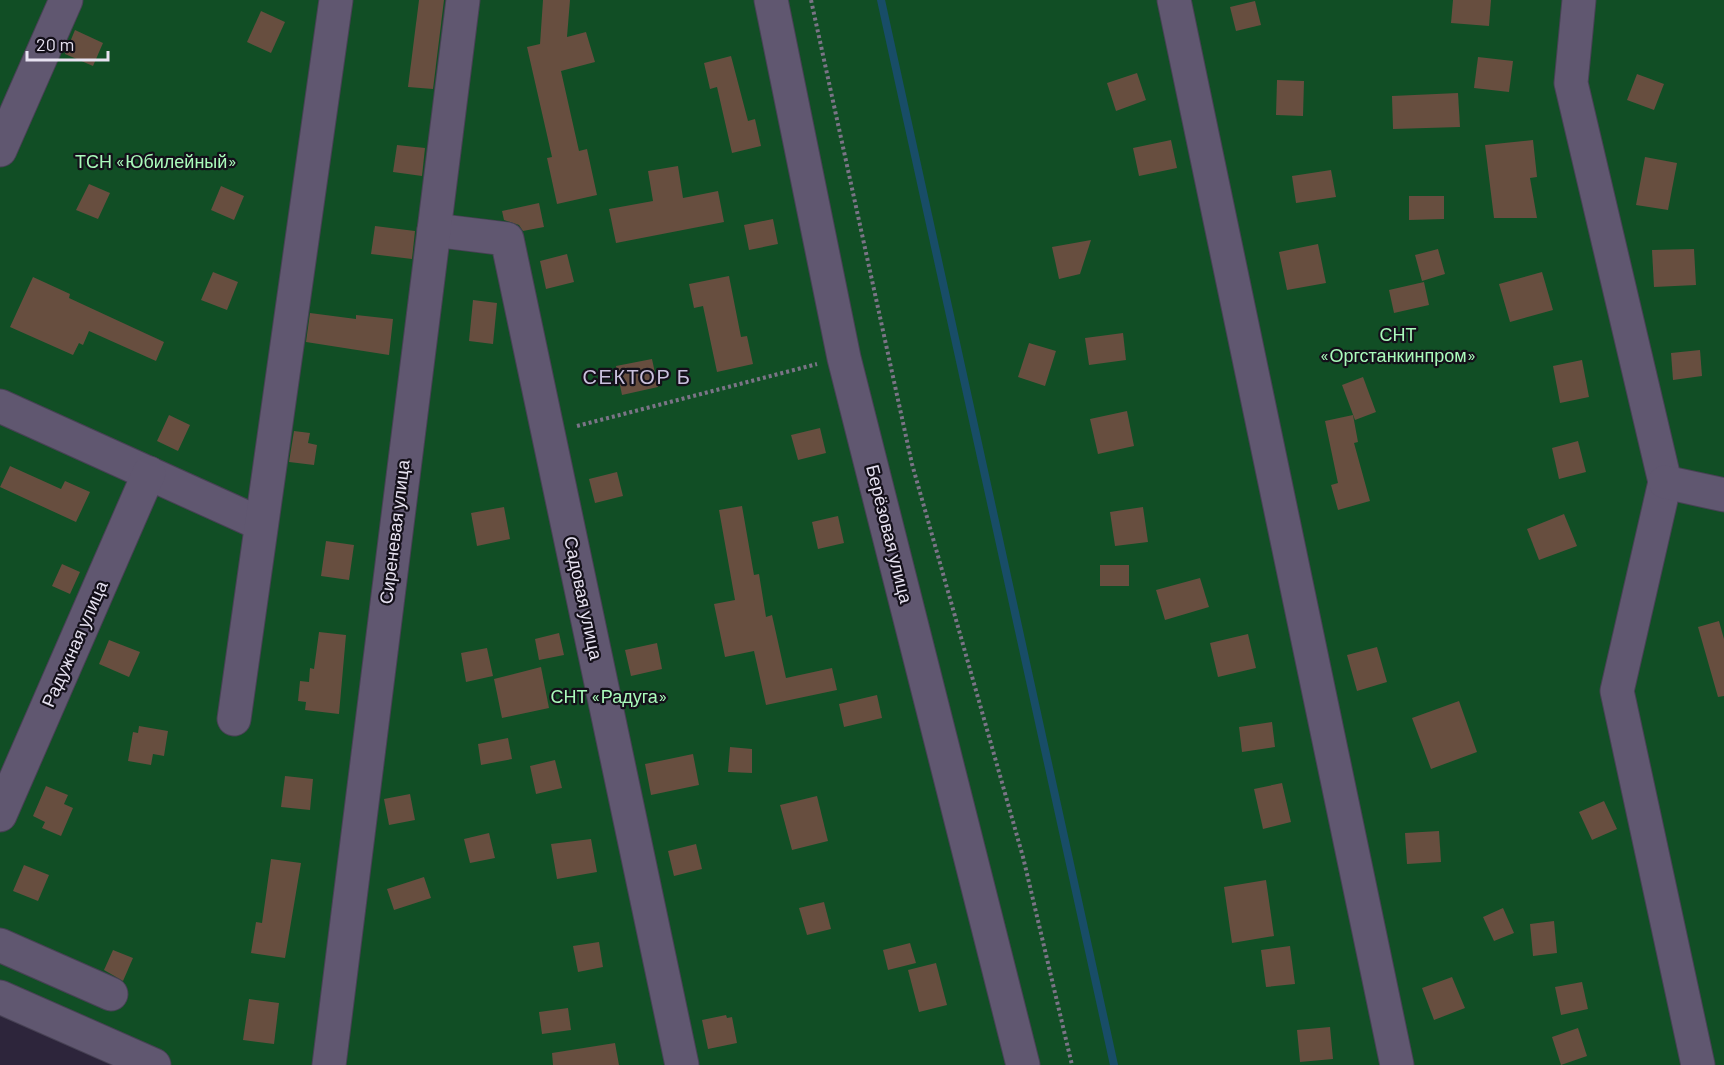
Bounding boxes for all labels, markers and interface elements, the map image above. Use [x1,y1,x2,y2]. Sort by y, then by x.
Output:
scale bar [27,24,108,62]
text: 20 m [36,33,74,55]
park label: ТСН «Юбилейный» [75,150,237,172]
park label: СНТ «Оргстанкинпром» [1320,323,1476,366]
district label: СЕКТОР Б [583,364,691,388]
street label: Сиреневая улица [374,457,414,605]
street label: Берёзовая улица [862,462,918,606]
street label: Садовая улица [560,534,608,663]
street label: Радужная улица [36,576,112,710]
park label: СНТ «Радуга» [550,685,668,707]

